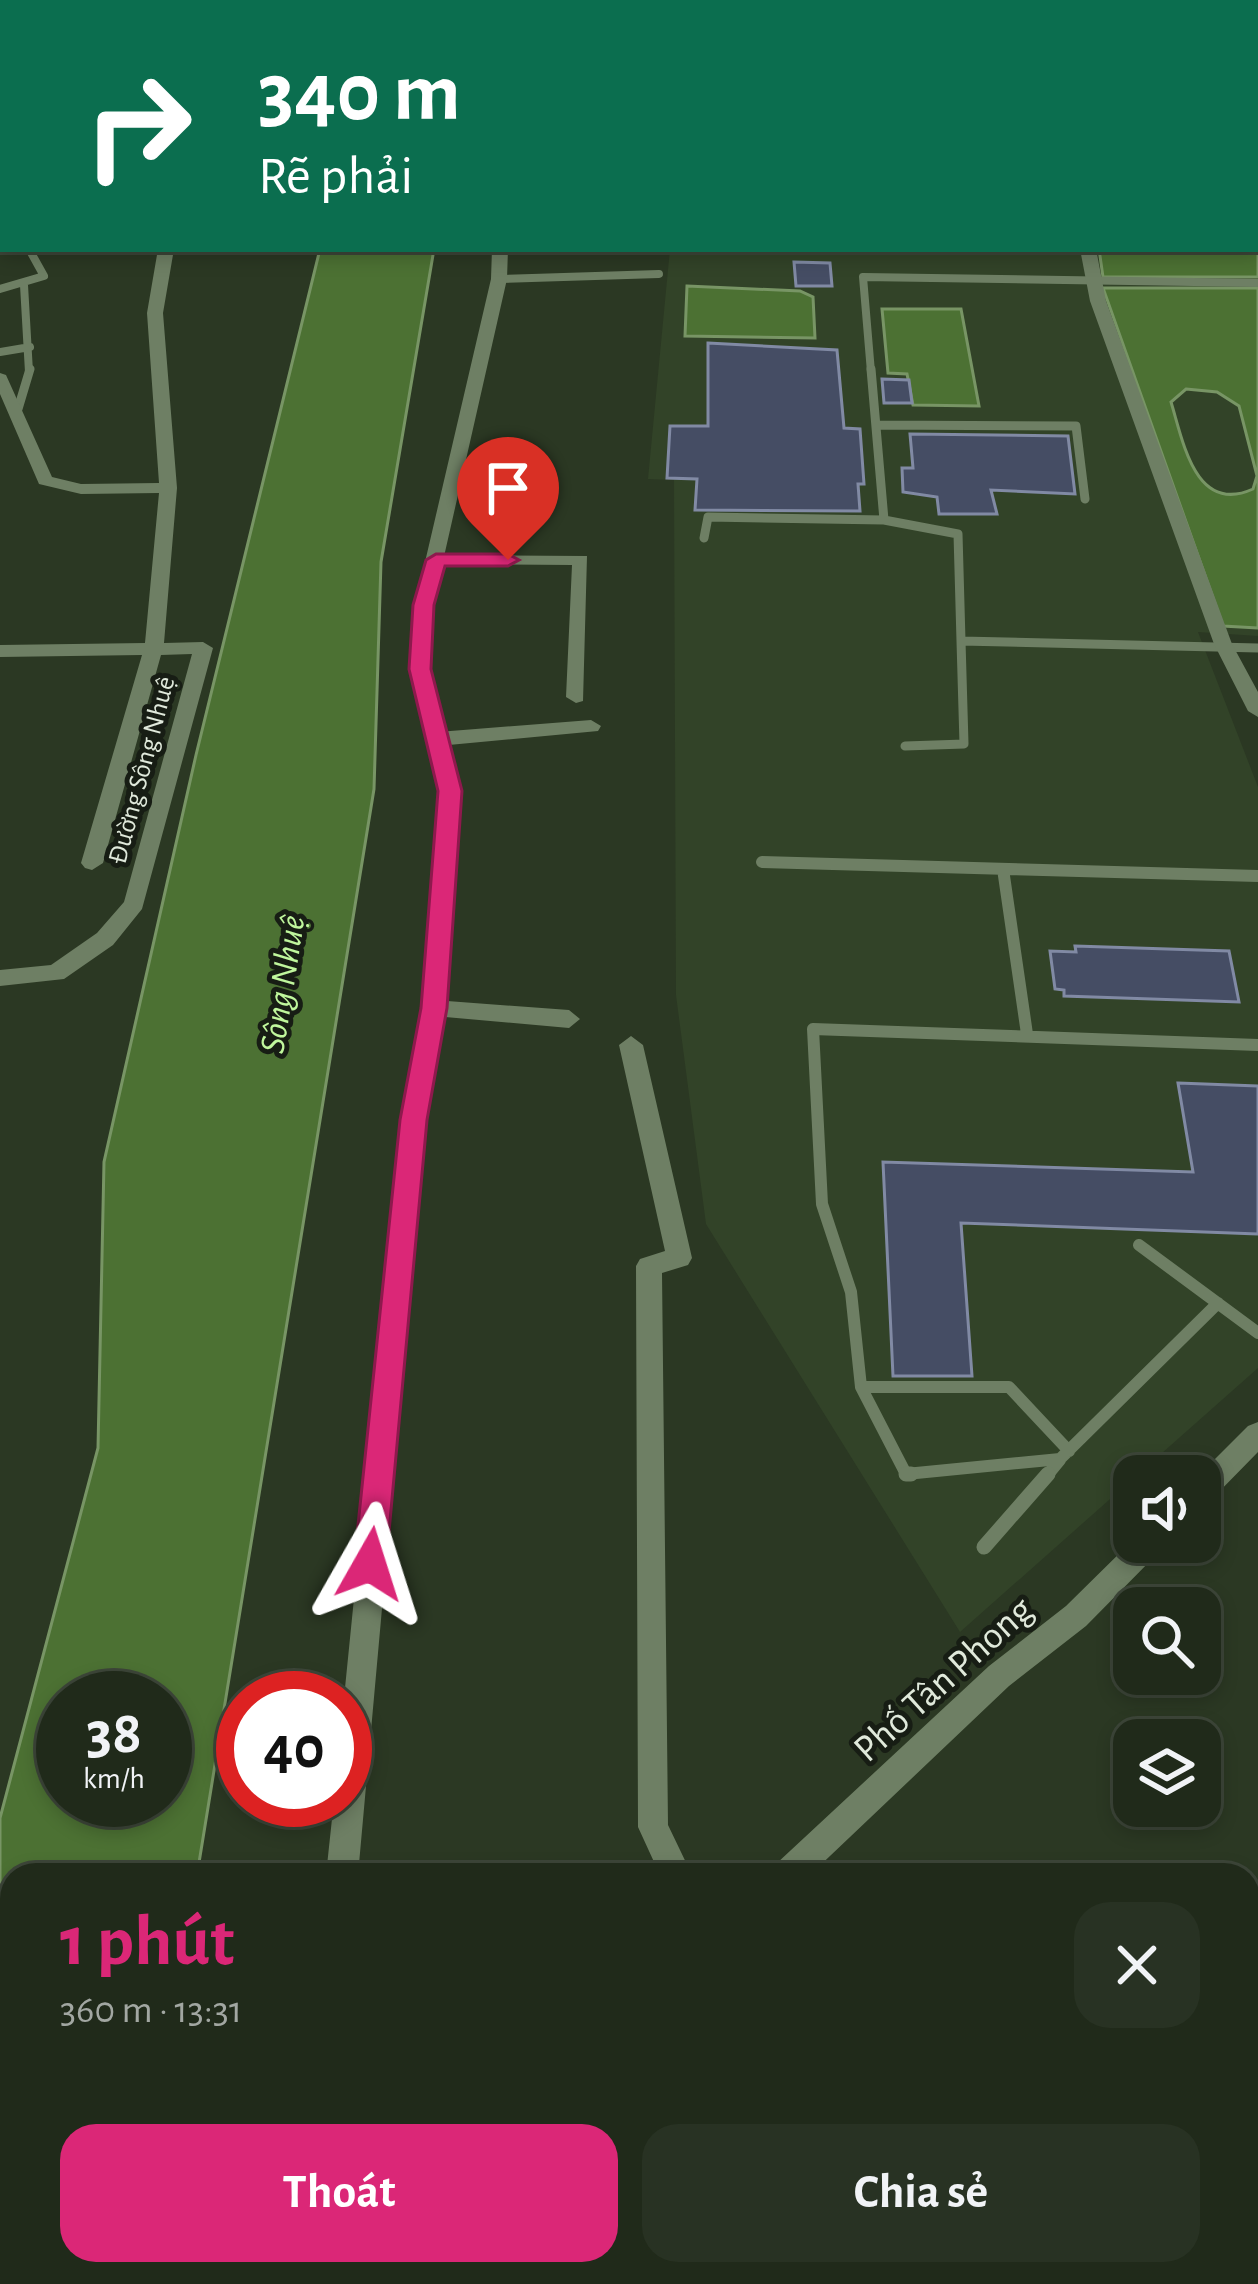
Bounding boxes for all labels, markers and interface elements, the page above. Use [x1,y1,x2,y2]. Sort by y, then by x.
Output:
icon: right [60,48,216,204]
text: 340 m [258,52,461,136]
text: Rẽ phải [258,150,413,204]
pin [457,437,559,560]
icon: arrive [475,455,541,521]
street label: Đường Sông Nhuệ [104,674,179,867]
water label: Sông Nhuệ [254,912,312,1056]
map controls [1113,1455,1221,1827]
button: sound [1113,1455,1221,1563]
position arrow [307,1501,433,1627]
button: search [1113,1587,1221,1695]
street label: Phố Tân Phong [847,1590,1040,1770]
speed limit sign: 40 [216,1671,372,1827]
text: 38 [86,1704,142,1764]
button: layers [1113,1719,1221,1827]
text: km/h [83,1764,145,1794]
button: close [1074,1902,1200,2028]
text: 1 phút [60,1906,234,1978]
text: 360 m · 13:31 [60,1991,242,2030]
button: Thoát [60,2124,618,2262]
button: Chia sẻ [642,2124,1200,2262]

